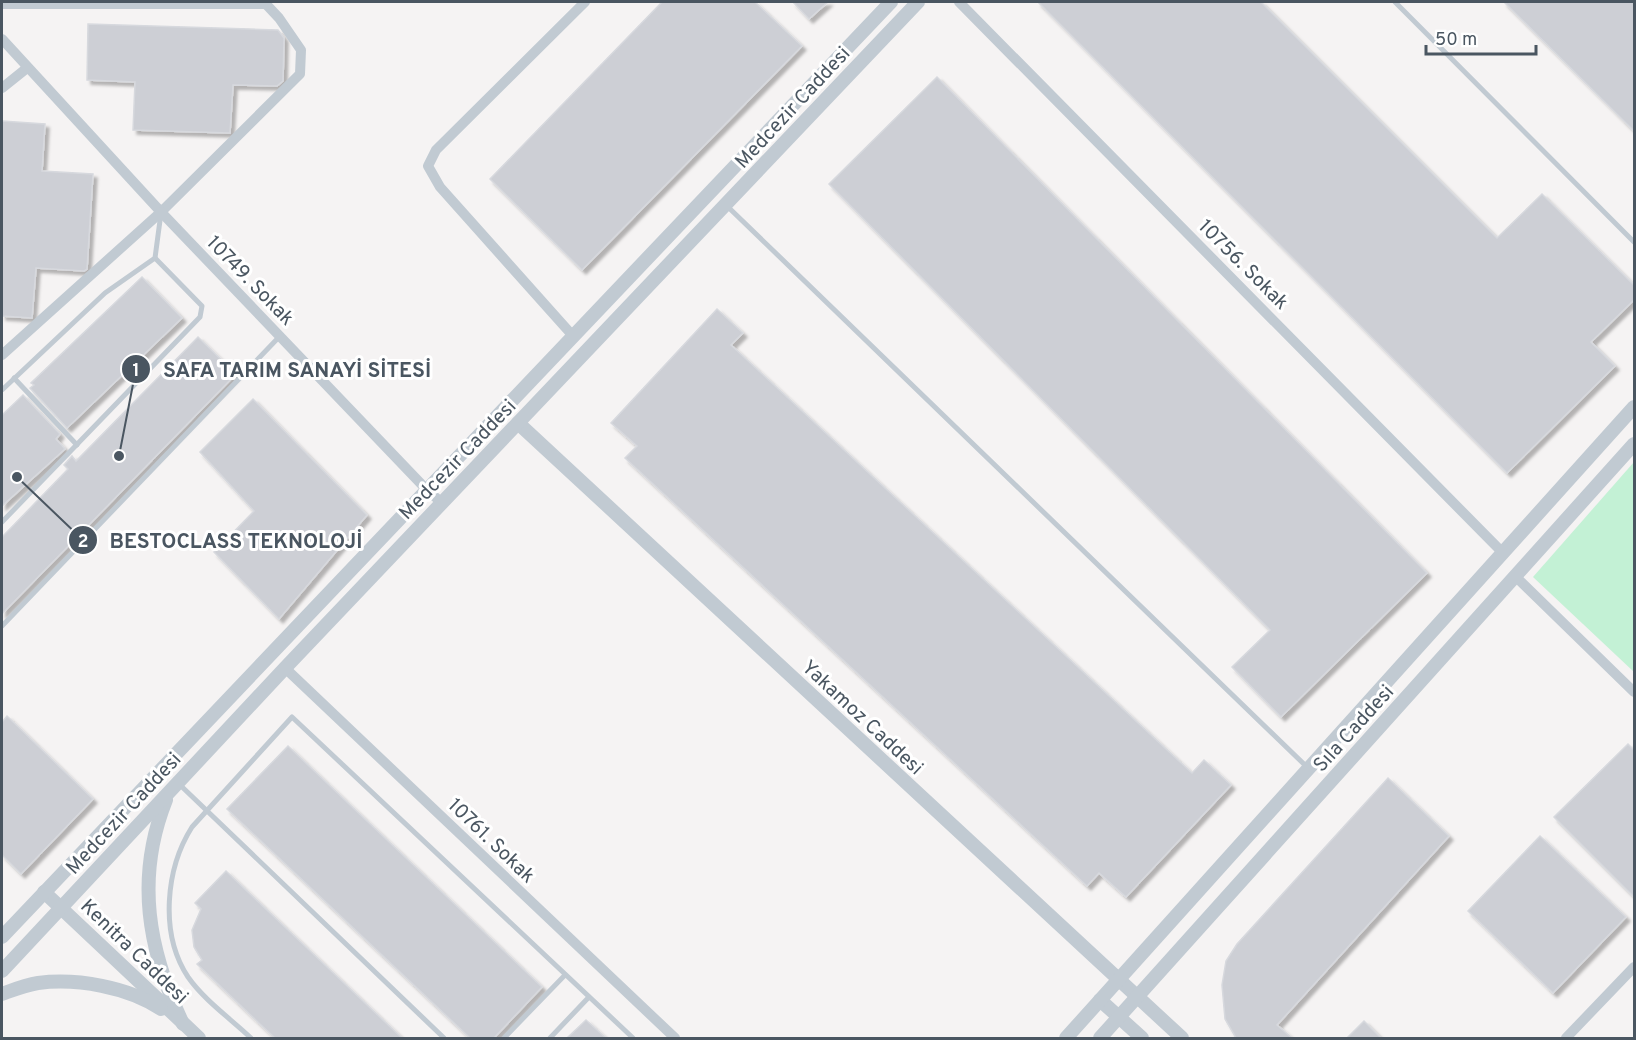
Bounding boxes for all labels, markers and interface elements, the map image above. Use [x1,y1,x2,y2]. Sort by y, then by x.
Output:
scale bar [1426,18,1536,56]
text: 50 m [1435,29,1477,52]
street label: Medcezir Caddesi [730,42,857,175]
street label: 10756. Sokak [1192,215,1293,316]
street label: 10749. Sokak [200,231,299,332]
callout: SAFA TARIM SANAYİ SİTESİ [121,350,444,389]
text: SAFA TARIM SANAYİ SİTESİ [163,357,431,385]
text: 1 [132,360,140,383]
street label: Medcezir Caddesi [394,394,523,526]
callout: BESTOCLASS TEKNOLOJİ [68,521,375,560]
text: BESTOCLASS TEKNOLOJİ [109,528,363,556]
text: 2 [77,531,89,554]
street label: Yakamoz Caddesi [795,655,928,782]
street label: Sıla Caddesi [1308,680,1401,778]
street label: Medcezir Caddesi [61,748,188,881]
street label: 10761. Sokak [441,793,540,890]
street label: Kenitra Caddesi [74,894,193,1011]

